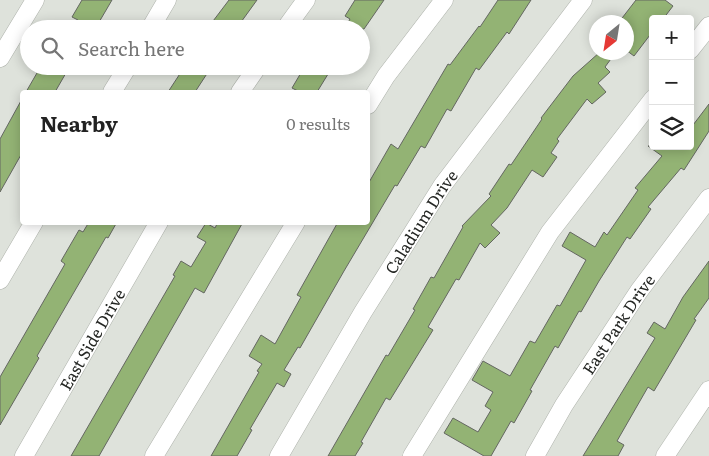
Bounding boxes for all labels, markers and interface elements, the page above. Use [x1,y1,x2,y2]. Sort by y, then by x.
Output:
north arrow [589,15,634,60]
map controls [649,15,694,150]
button: + [649,15,694,60]
search box [20,20,370,75]
icon: search [38,34,66,62]
text: Search here [78,34,185,62]
button: − [649,60,694,105]
button: layers [649,105,694,150]
text: Nearby [40,107,118,138]
text: 0 results [286,111,350,135]
street label: Caladium Drive [378,164,463,278]
street label: East Park Drive [576,269,660,379]
street label: East Side Drive [53,284,130,394]

